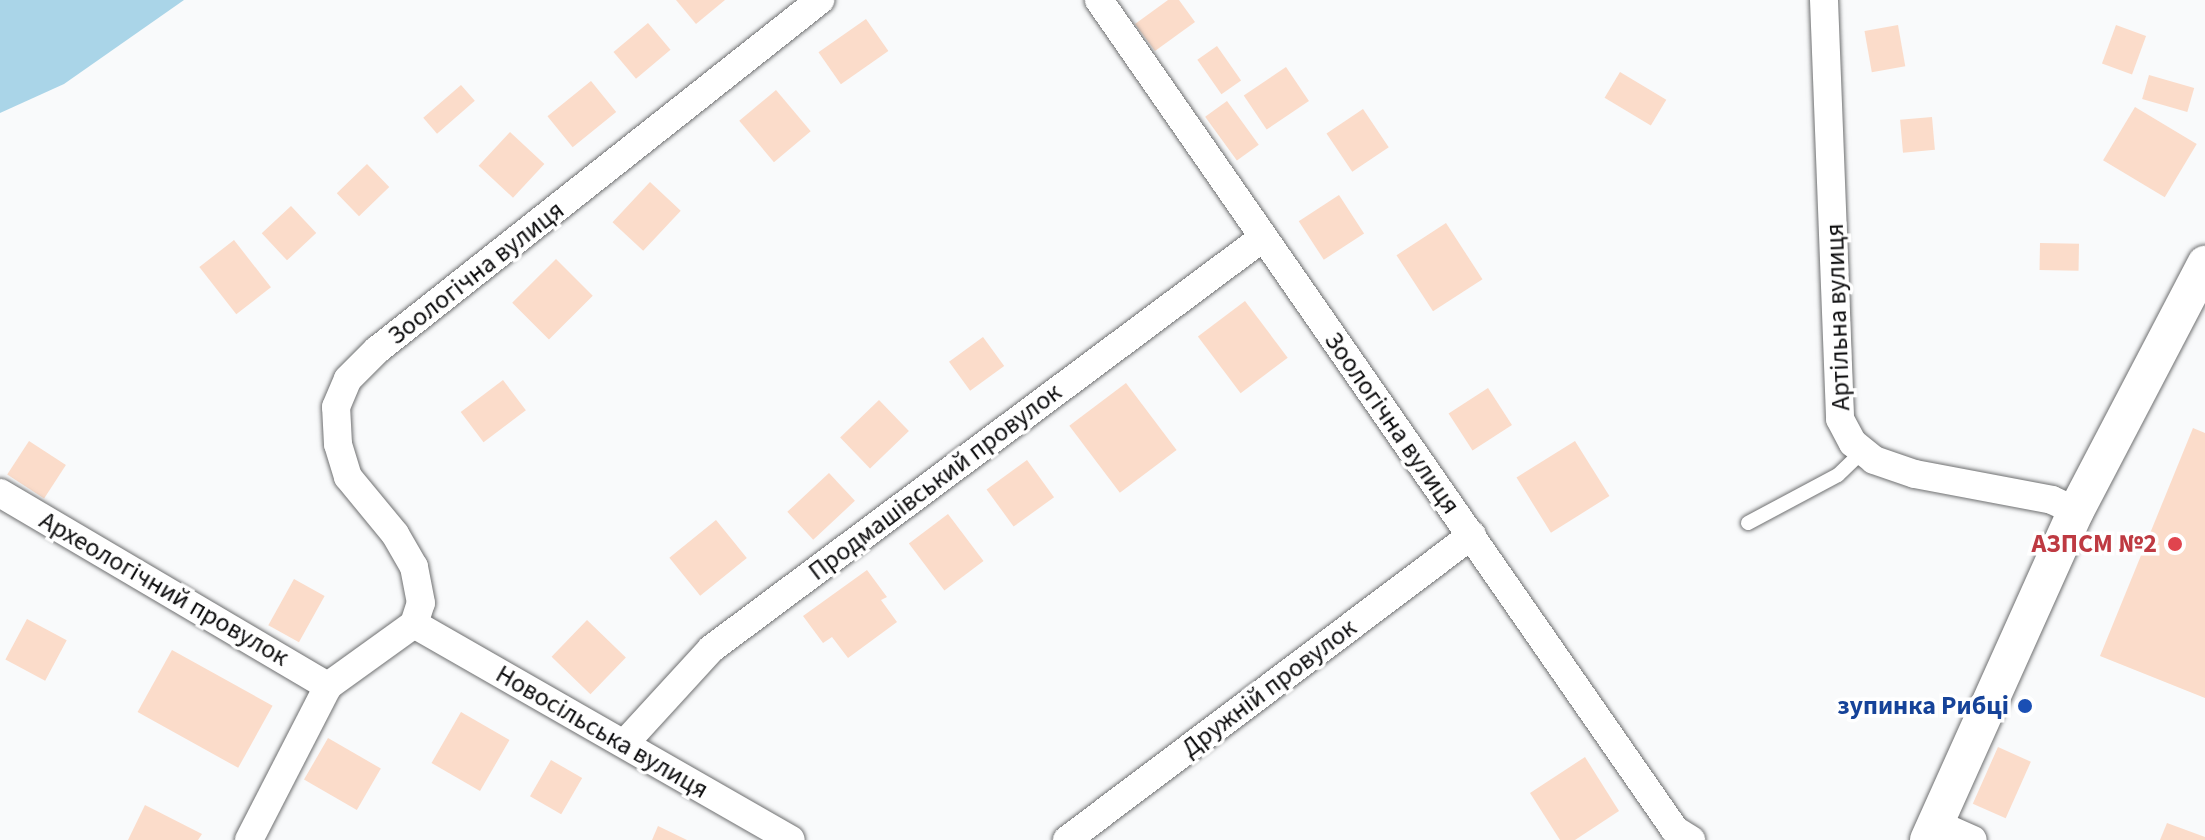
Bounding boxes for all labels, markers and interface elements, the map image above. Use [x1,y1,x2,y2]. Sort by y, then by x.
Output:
street label: Зоологічна вулиця [382,194,570,352]
street label: Артільна вулиця [1819,223,1857,411]
street label: Зоологічна вулиця [1318,326,1466,520]
street label: Продмашівський провулок [802,377,1068,587]
street label: Археологічний провулок [34,505,294,673]
place label: АЗПСМ №2 [2031,528,2157,560]
marker: АЗПСМ №2 [2164,533,2186,555]
street label: Дружній провулок [1175,612,1363,764]
street label: Новосільська вулиця [490,658,714,806]
place label: зупинка Рибці [1837,690,2009,722]
marker: зупинка Рибці [2016,697,2034,715]

